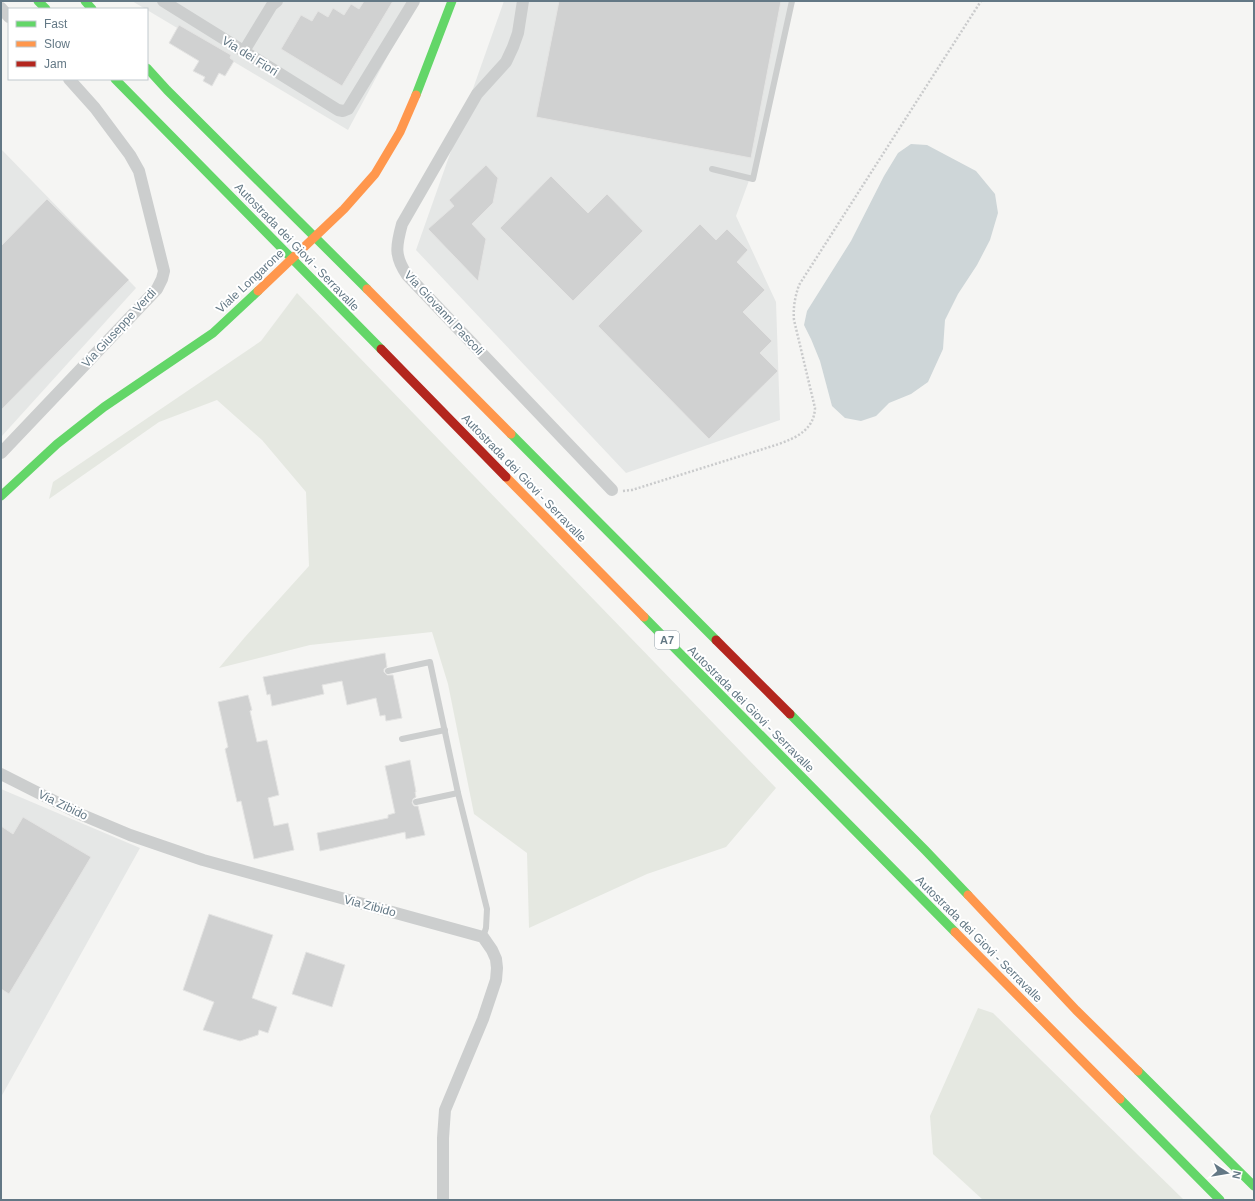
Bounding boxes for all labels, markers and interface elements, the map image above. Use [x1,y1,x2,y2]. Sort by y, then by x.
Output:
legend [8,8,148,80]
text: Fast [44,17,68,31]
street label: Via dei Fiori [220,33,280,79]
text: Slow [44,37,70,51]
text: Jam [44,57,67,71]
street label: Autostrada dei Giovi - Serravalle [232,180,362,314]
street label: Viale Longarone [213,246,287,316]
street label: Via Giovanni Pascoli [401,268,487,358]
street label: Via Giuseppe Verdi [79,286,159,370]
street label: Autostrada dei Giovi - Serravalle [459,411,589,545]
road number: A7 [655,631,679,649]
street label: Autostrada dei Giovi - Serravalle [685,643,817,775]
street label: Via Zibido [36,787,90,823]
street label: Autostrada dei Giovi - Serravalle [913,873,1045,1005]
street label: Via Zibido [343,892,398,920]
north arrow [1207,1153,1247,1193]
text: N [1230,1170,1243,1180]

